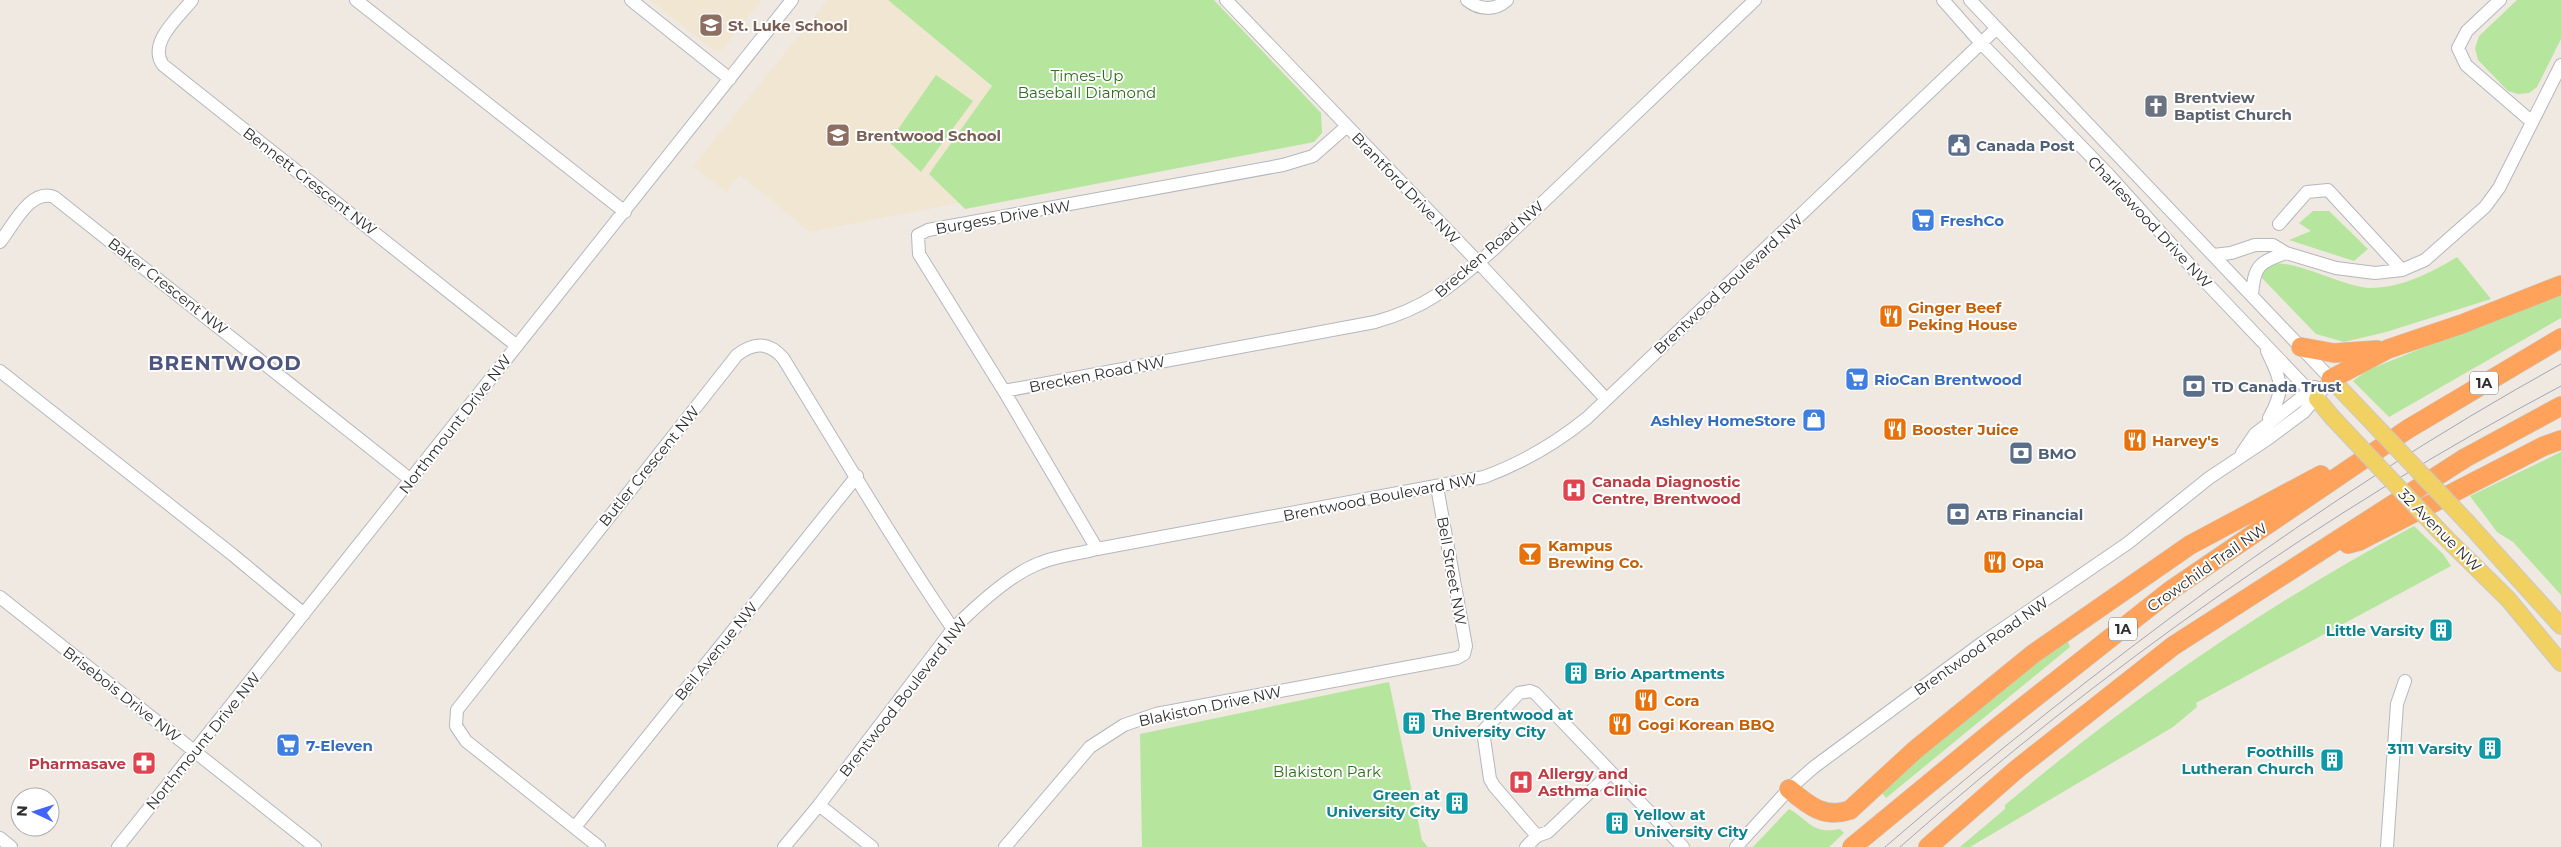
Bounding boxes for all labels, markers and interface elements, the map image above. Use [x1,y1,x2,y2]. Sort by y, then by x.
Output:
school or university icon: St. Luke School [698,12,724,38]
place label: St. Luke School [728,16,848,35]
park label: Times-Up Baseball Diamond [1018,66,1156,102]
place label: Brentview Baptist Church [2174,88,2292,124]
church icon: Brentview Baptist Church [2143,93,2169,119]
school or university icon: Brentwood School [825,122,851,148]
street label: Bennett Crescent NW [239,123,381,239]
place label: Brentwood School [856,126,1001,145]
street label: Brantford Drive NW [1348,128,1464,248]
public building icon: Canada Post [1946,132,1972,158]
place label: Canada Post [1976,136,2075,155]
street label: Charleswood Drive NW [2084,152,2216,292]
street label: Burgess Drive NW [934,196,1072,238]
street label: Brecken Road NW [1431,196,1548,301]
supermarket icon: FreshCo [1910,207,1936,233]
street label: Brentwood Boulevard NW [1649,210,1807,358]
place label: FreshCo [1940,211,2004,230]
street label: Baker Crescent NW [104,233,232,339]
place label: Ginger Beef Peking House [1908,298,2017,334]
restaurant icon: Ginger Beef Peking House [1878,303,1904,329]
street label: Northmount Drive NW [395,350,515,497]
district label: BRENTWOOD [148,351,302,375]
street label: Brecken Road NW [1027,351,1167,397]
supermarket icon: RioCan Brentwood [1844,366,1870,392]
place label: RioCan Brentwood [1874,370,2022,389]
road number: 1A [2470,372,2498,394]
bank icon: TD Canada Trust [2181,373,2207,399]
place label: TD Canada Trust [2212,377,2342,396]
street label: Butler Crescent NW [595,402,704,530]
shop icon: Ashley HomeStore [1801,407,1827,433]
place label: Ashley HomeStore [1649,411,1796,430]
restaurant icon: Booster Juice [1882,416,1908,442]
place label: Booster Juice [1912,420,2019,439]
restaurant icon: Harvey's [2122,427,2148,453]
place label: Harvey's [2152,431,2219,450]
bank icon: BMO [2008,440,2034,466]
place label: BMO [2038,444,2077,463]
street label: Brentwood Boulevard NW [1281,469,1479,525]
place label: Canada Diagnostic Centre, Brentwood [1592,472,1741,508]
hospital icon: Canada Diagnostic Centre, Brentwood [1561,477,1587,503]
street label: 32 Avenue NW [2394,484,2486,576]
bank icon: ATB Financial [1945,501,1971,527]
place label: ATB Financial [1975,505,2083,524]
street label: Bell Street NW [1433,515,1471,627]
street label: Crowchild Trail NW [2143,518,2271,616]
place label: Kampus Brewing Co. [1548,536,1643,572]
bar icon: Kampus Brewing Co. [1517,541,1543,567]
restaurant icon: Opa [1982,549,2008,575]
place label: Opa [2012,553,2044,572]
street label: Brentwood Road NW [1910,592,2052,700]
street label: Beil Avenue NW [670,598,762,704]
street label: Brentwood Boulevard NW [835,613,971,781]
building icon: Little Varsity [2428,617,2454,643]
road number: 1A [2109,618,2137,640]
place label: Little Varsity [2326,621,2425,640]
street label: Brisebois Drive NW [59,642,185,746]
building icon: Brio Apartments [1563,660,1589,686]
place label: Brio Apartments [1594,664,1725,683]
street label: Northmount Drive NW [142,668,265,814]
street label: Blakiston Drive NW [1137,681,1284,730]
restaurant icon: Cora [1633,687,1659,713]
place label: Cora [1664,691,1700,710]
place label: The Brentwood at University City [1432,705,1574,741]
building icon: The Brentwood at University City [1401,710,1427,736]
restaurant icon: Gogi Korean BBQ [1607,711,1633,737]
place label: Gogi Korean BBQ [1638,715,1775,734]
supermarket icon: 7-Eleven [275,732,301,758]
building icon: 3111 Varsity [2477,735,2503,761]
place label: 7-Eleven [306,736,373,755]
place label: 3111 Varsity [2387,739,2473,758]
place label: Foothills Lutheran Church [2181,742,2314,778]
building icon: Foothills Lutheran Church [2319,747,2345,773]
pharmacy icon: Pharmasave [131,750,157,776]
place label: Pharmasave [29,754,126,773]
park label: Blakiston Park [1273,762,1381,781]
place label: Allergy and Asthma Clinic [1537,764,1647,800]
hospital icon: Allergy and Asthma Clinic [1508,769,1534,795]
place label: Green at University City [1326,785,1441,821]
north arrow [10,787,60,837]
building icon: Green at University City [1444,790,1470,816]
text: N [13,805,31,817]
place label: Yellow at University City [1633,805,1749,841]
building icon: Yellow at University City [1604,810,1630,836]

